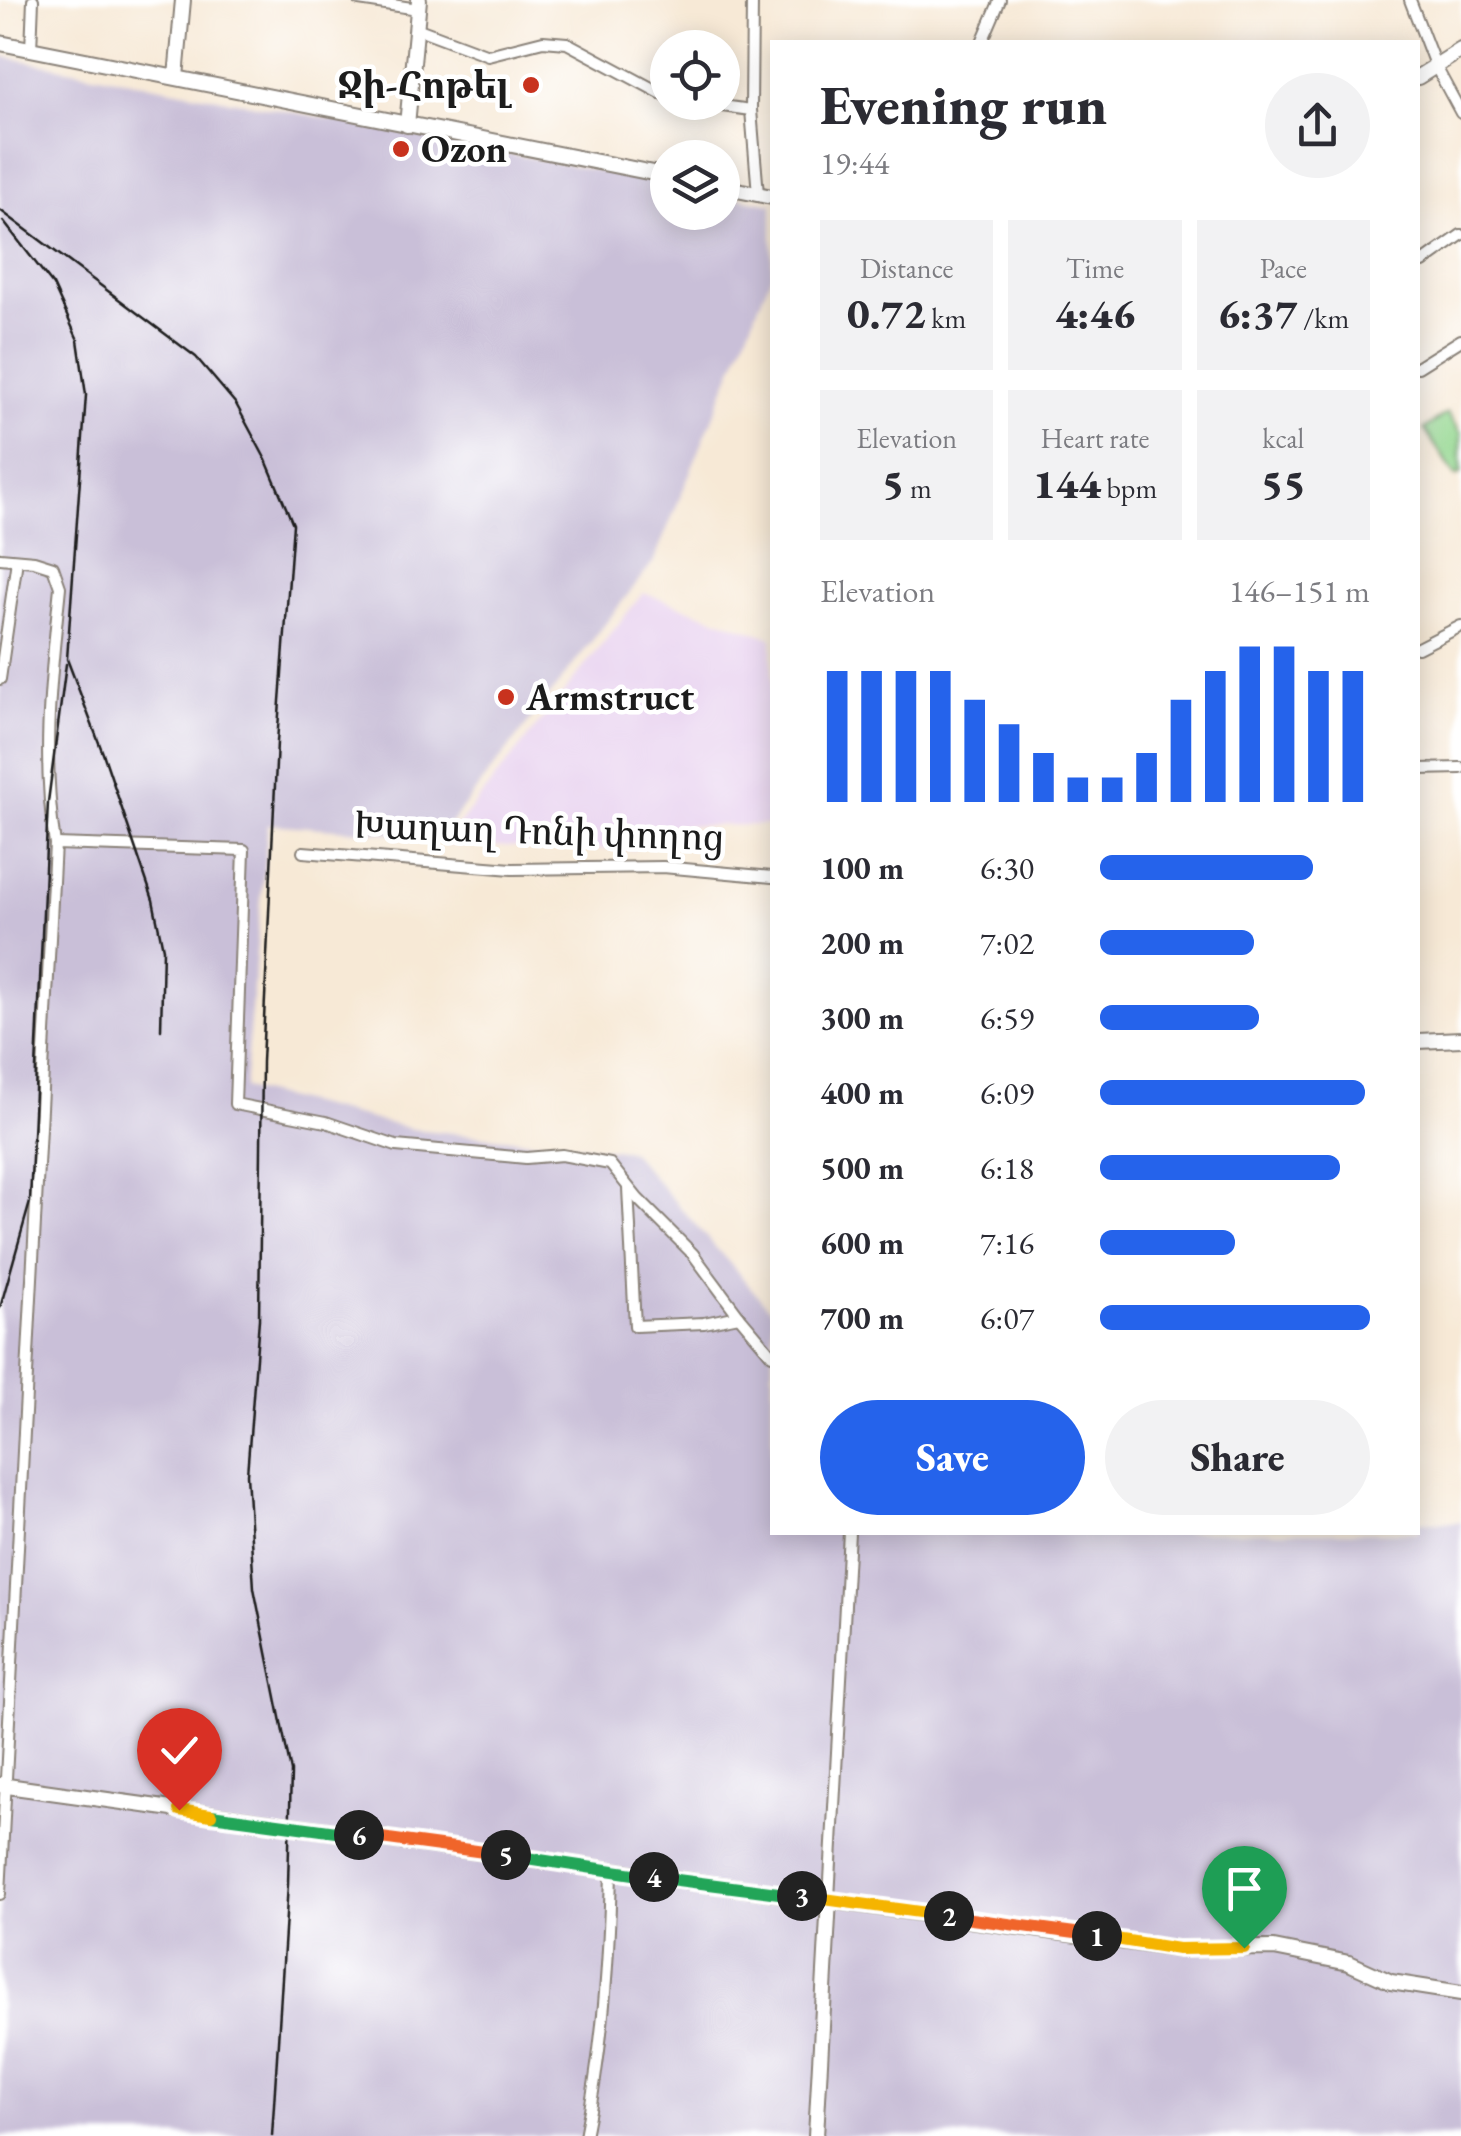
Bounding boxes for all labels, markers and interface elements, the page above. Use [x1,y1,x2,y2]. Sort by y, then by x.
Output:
map controls [650,30,740,230]
button: locate [650,30,740,120]
place label: Ջի-Հոթել [337,60,513,109]
text: Evening run [820,69,1107,140]
button: share [1265,73,1370,178]
marker: Ջի-Հոթել [520,74,542,96]
place label: Ozon [421,124,507,173]
marker: Ozon [390,138,412,160]
button: layers [650,140,740,230]
text: 19:44 [820,142,889,184]
text: Distance [860,250,953,286]
text: Time [1066,250,1124,286]
text: Pace [1260,250,1307,286]
text: 0.72 [847,286,926,341]
text: 4:46 [1055,286,1135,341]
text: 6:37 [1217,286,1298,341]
text: km [926,300,966,336]
text: /km [1298,300,1349,336]
text: Elevation [856,420,957,456]
text: Heart rate [1041,420,1149,456]
text: kcal [1262,420,1304,456]
text: 5 [882,456,904,511]
text: 144 [1033,456,1101,511]
text: 55 [1261,456,1306,511]
text: m [904,470,932,506]
text: bpm [1101,470,1157,506]
text: Elevation [820,570,935,612]
text: 146–151 m [1229,570,1370,612]
place label: Armstruct [525,672,694,721]
marker: Armstruct [495,686,517,708]
street label: Խաղաղ Դոնի փողոց [353,800,725,861]
text: 100 m [820,847,904,889]
text: 6:30 [980,847,1034,889]
text: 200 m [820,922,904,964]
text: 7:02 [980,922,1034,964]
text: 300 m [820,997,904,1039]
text: 6:59 [980,997,1034,1039]
text: 400 m [820,1072,904,1114]
text: 6:09 [980,1072,1034,1114]
text: 500 m [820,1147,904,1189]
text: 6:18 [980,1147,1034,1189]
text: 600 m [820,1222,904,1264]
text: 7:16 [980,1222,1034,1264]
text: 700 m [820,1297,904,1339]
text: 6:07 [980,1297,1034,1339]
button: Save [820,1400,1085,1515]
button: Share [1105,1400,1370,1515]
pin [137,1708,222,1811]
icon: check [152,1723,207,1778]
pin: 6 [334,1810,384,1860]
text: 6 [352,1817,366,1853]
pin: 5 [481,1830,531,1880]
text: 5 [499,1837,513,1873]
pin [1202,1846,1287,1949]
pin: 4 [629,1852,679,1902]
text: 4 [647,1859,661,1895]
icon: arrive [1217,1861,1272,1916]
pin: 3 [777,1871,827,1921]
text: 3 [795,1878,809,1914]
pin: 2 [924,1891,974,1941]
text: 2 [942,1898,956,1934]
pin: 1 [1072,1911,1122,1961]
text: 1 [1090,1918,1104,1954]

